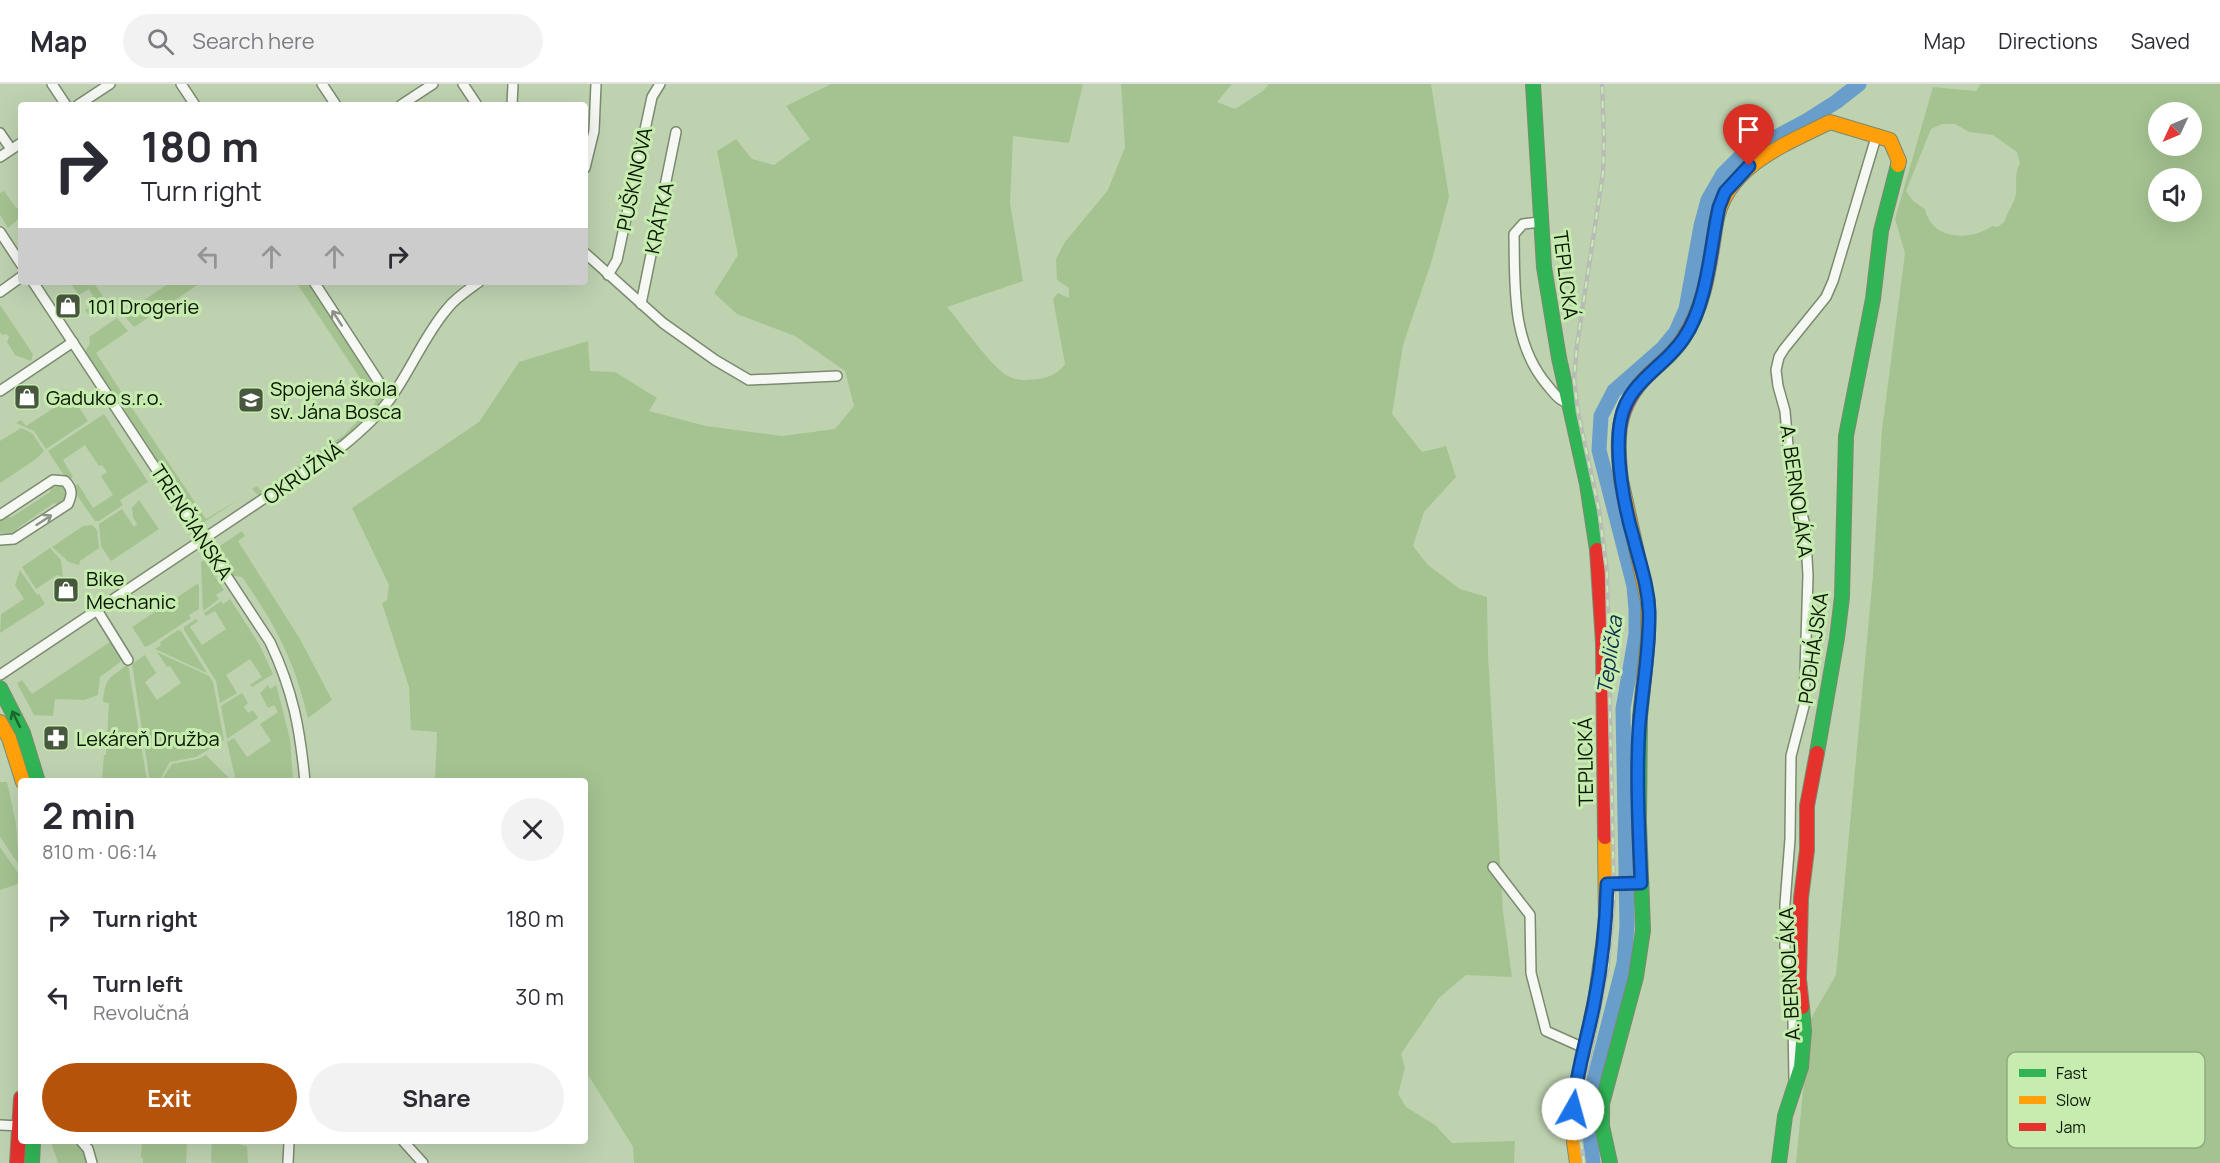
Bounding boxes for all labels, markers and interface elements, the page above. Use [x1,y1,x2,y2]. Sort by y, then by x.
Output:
search box [123,14,543,68]
text: Map [30,22,87,60]
icon: search [144,25,177,58]
text: Search here [192,26,315,56]
text: Map [1924,27,1965,55]
text: Directions [1998,27,2098,55]
text: Saved [2131,27,2190,55]
north arrow [2148,102,2202,156]
map controls [2148,102,2202,222]
pin [1723,104,1774,166]
icon: arrive [1732,113,1765,146]
text: 180 m [141,117,259,175]
street label: PUŠKINOVA [610,124,658,233]
icon: right [42,126,120,204]
button: sound [2148,168,2202,222]
text: Turn right [141,172,262,209]
street label: KRÁTKA [638,179,680,256]
street label: TEPLICKÁ [1547,229,1585,321]
icon: left [192,240,225,273]
icon: ahead [255,240,288,273]
icon: ahead [318,240,351,273]
icon: right [381,240,414,273]
shop icon: 101 Drogerie [53,291,83,321]
place label: 101 Drogerie [88,293,199,320]
one-way arrow [331,310,343,327]
place label: Spojená škola sv. Jána Bosca [270,375,402,425]
shop icon: Gaduko s.r.o. [12,382,42,412]
place label: Gaduko s.r.o. [46,384,163,411]
school or university icon: Spojená škola sv. Jána Bosca [236,385,266,415]
street label: A. BERNOLÁKA [1774,423,1820,559]
street label: OKRUŽNÁ [258,435,349,510]
street label: TRENČIANSKA [145,459,239,585]
one-way arrow [35,514,52,526]
place label: Bike Mechanic [86,565,176,615]
shop icon: Bike Mechanic [51,575,81,605]
street label: PODHÁJSKA [1792,590,1834,706]
water label: Teplička [1590,613,1629,696]
one-way arrow [10,710,22,728]
street label: TEPLICKÁ [1571,717,1599,807]
pharmacy icon: Lekáreň Družba [41,723,71,753]
place label: Lekáreň Družba [76,725,220,752]
text: 2 min [42,791,136,840]
button: close [501,798,564,861]
text: 810 m · 06:14 [42,838,157,865]
icon: right [42,903,75,936]
text: Turn right [93,904,198,934]
text: 180 m [506,904,564,934]
street label: A. BERNOLÁKA [1772,906,1806,1041]
text: Turn left [93,969,183,999]
icon: left [42,981,75,1014]
text: 30 m [515,982,564,1012]
text: Revolučná [93,999,189,1026]
legend [2007,1052,2205,1148]
text: Fast [2056,1062,2087,1084]
button: Exit [42,1063,297,1132]
button: Share [309,1063,564,1132]
position arrow [1541,1077,1605,1141]
text: Slow [2056,1089,2091,1111]
text: Jam [2056,1116,2086,1138]

